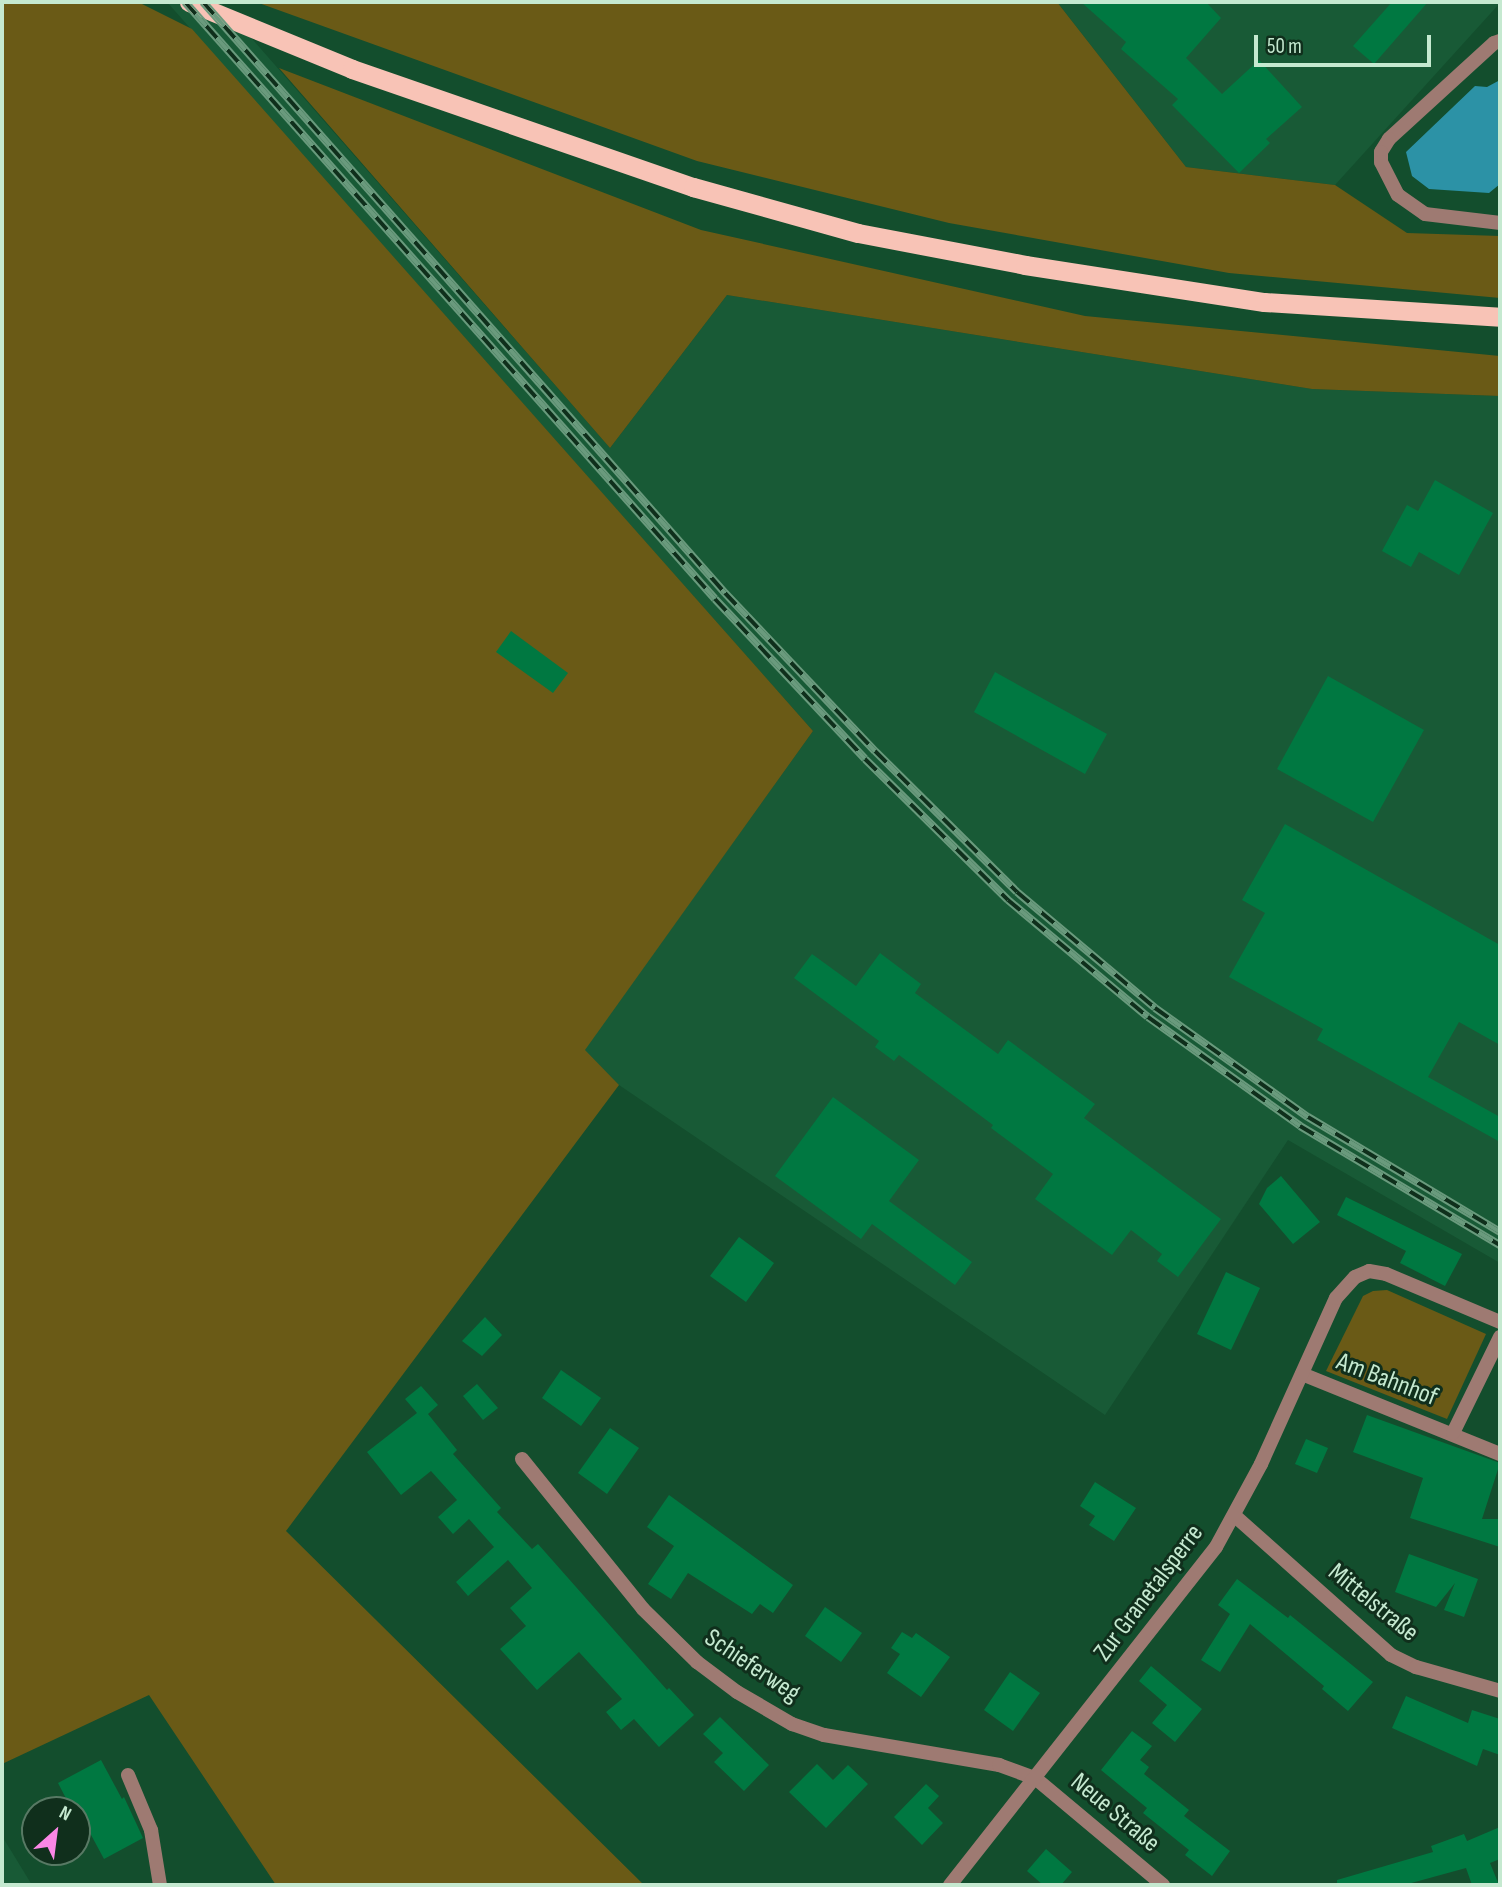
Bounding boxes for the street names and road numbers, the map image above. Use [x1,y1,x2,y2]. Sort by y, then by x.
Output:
street label: Am Bahnhof [1332,1346,1442,1414]
street label: Zur Granetalsperre [1088,1519,1210,1667]
street label: Mittelstraße [1322,1557,1424,1649]
street label: Schieferweg [698,1623,806,1709]
street label: Neue Straße [1064,1767,1166,1859]

